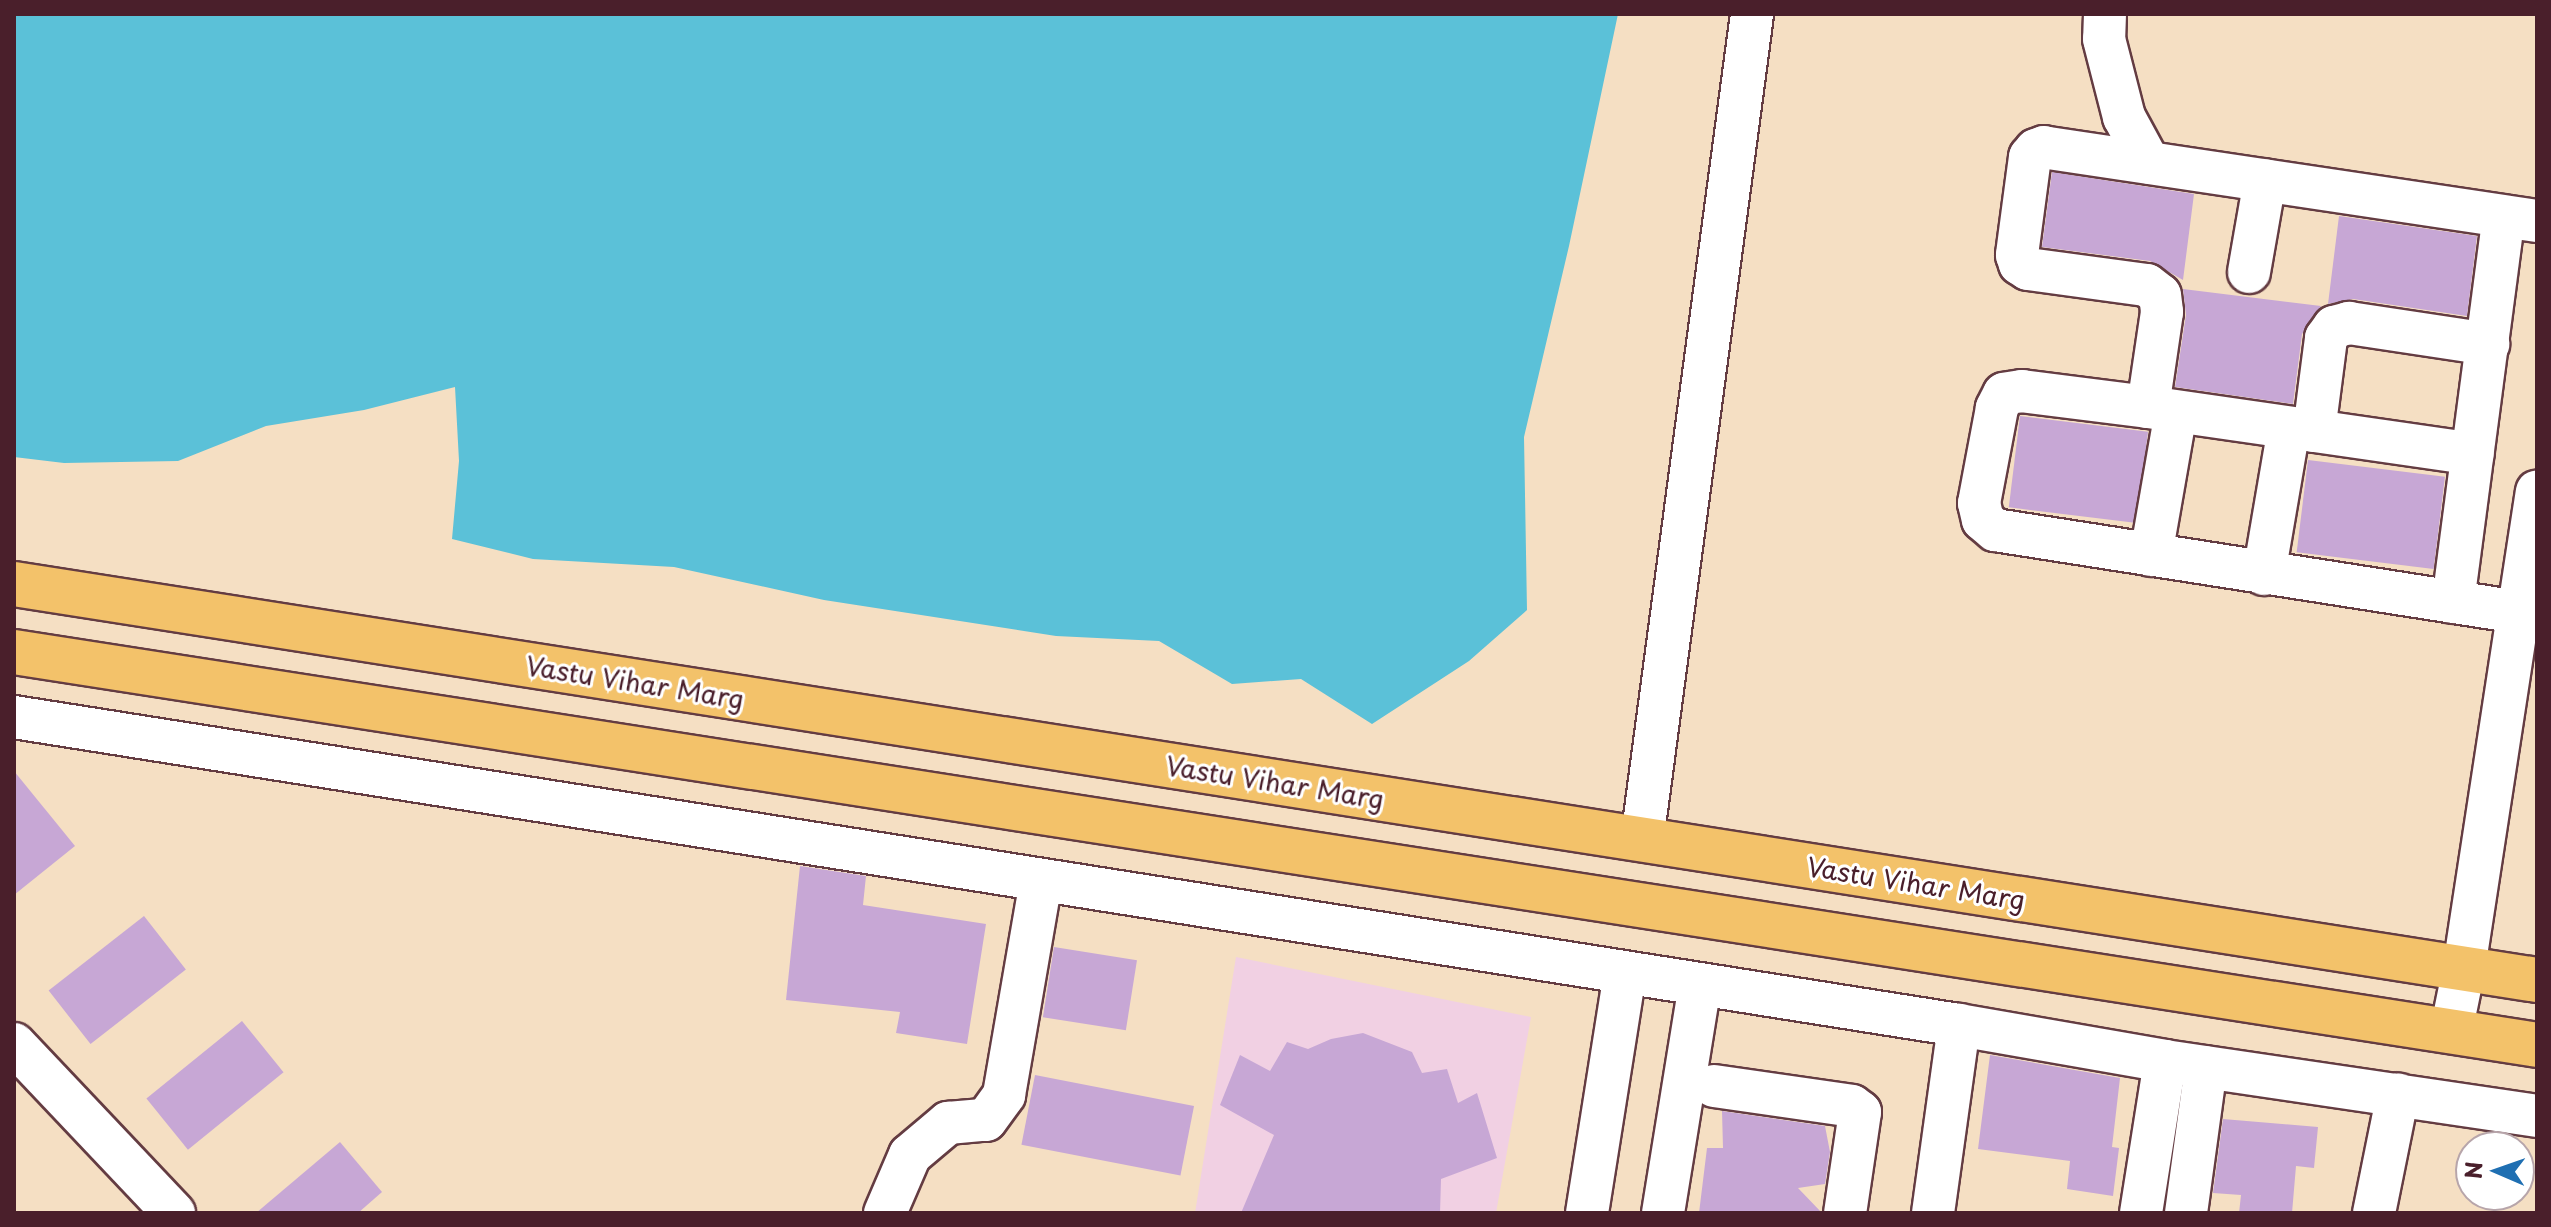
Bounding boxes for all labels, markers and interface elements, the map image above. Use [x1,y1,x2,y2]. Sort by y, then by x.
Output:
street label: Vastu Vihar Marg [524,649,746,715]
street label: Vastu Vihar Marg [1164,749,1386,815]
street label: Vastu Vihar Marg [1805,850,2027,916]
north arrow [2455,1131,2535,1211]
text: N [2456,1161,2489,1180]

